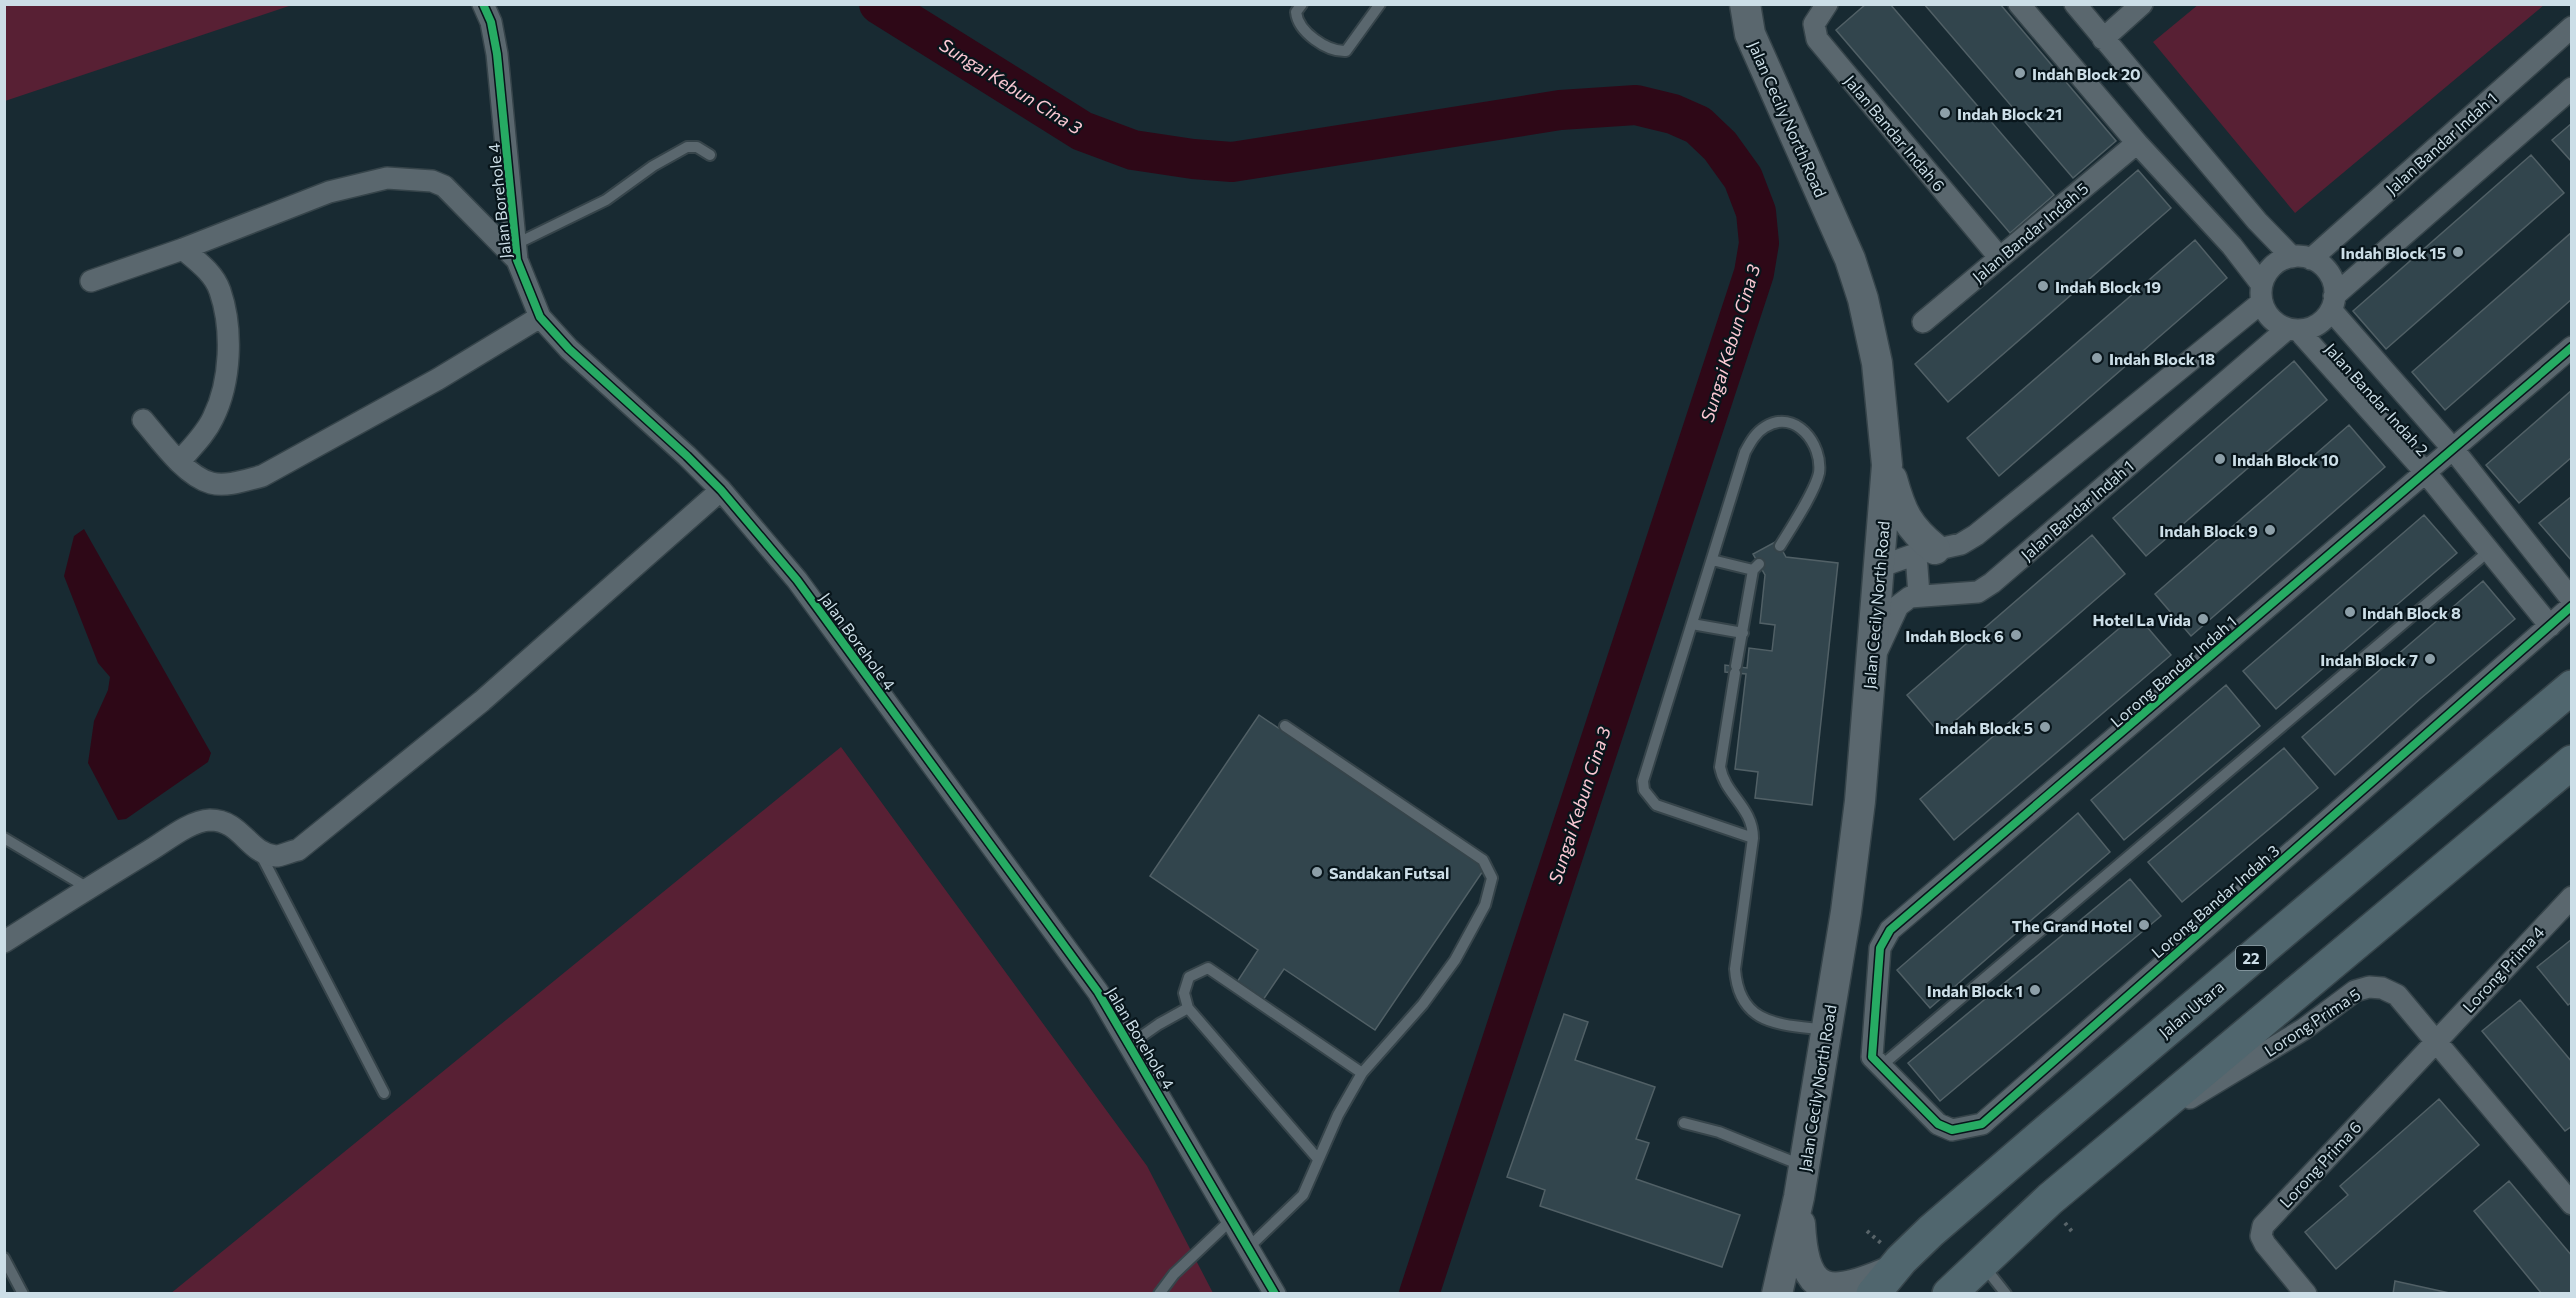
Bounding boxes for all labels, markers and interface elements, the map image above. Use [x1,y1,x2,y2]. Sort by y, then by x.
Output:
water label: Sungai Kebun Cina 3 [936,33,1087,139]
street label: Jalan Cecily North Road [1745,38,1831,200]
place label: Indah Block 20 [2032,64,2141,83]
marker: Indah Block 20 [2013,66,2027,80]
street label: Jalan Bandar Indah 6 [1841,71,1949,195]
street label: Jalan Bandar Indah 1 [2382,88,2500,198]
place label: Indah Block 21 [1957,104,2062,123]
marker: Indah Block 21 [1938,106,1952,120]
street label: Jalan Borehole 4 [483,142,515,260]
street label: Jalan Bandar Indah 5 [1968,178,2092,286]
place label: Indah Block 15 [2341,243,2446,262]
marker: Indah Block 15 [2451,245,2465,259]
water label: Sungai Kebun Cina 3 [1696,261,1765,424]
place label: Indah Block 19 [2055,277,2161,296]
marker: Indah Block 19 [2036,279,2050,293]
street label: Jalan Bandar Indah 2 [2321,339,2433,459]
place label: Indah Block 18 [2109,349,2215,368]
marker: Indah Block 18 [2090,351,2104,365]
place label: Indah Block 10 [2232,450,2339,469]
marker: Indah Block 10 [2213,452,2227,466]
street label: Jalan Bandar Indah 1 [2017,456,2137,564]
street label: Jalan Cecily North Road [1859,520,1893,690]
place label: Indah Block 9 [2159,521,2258,540]
marker: Indah Block 9 [2263,523,2277,537]
street label: Jalan Borehole 4 [816,588,900,694]
place label: Indah Block 8 [2362,603,2461,622]
marker: Indah Block 8 [2343,605,2357,619]
place label: Hotel La Vida [2093,610,2191,629]
street label: Lorong Bandar Indah 1 [2106,611,2240,731]
marker: Hotel La Vida [2196,612,2210,626]
place label: Indah Block 6 [1905,626,2004,645]
marker: Indah Block 6 [2009,628,2023,642]
place label: Indah Block 7 [2320,650,2418,669]
marker: Indah Block 7 [2423,652,2437,666]
place label: Indah Block 5 [1935,718,2033,737]
marker: Indah Block 5 [2038,720,2052,734]
water label: Sungai Kebun Cina 3 [1543,723,1615,886]
street label: Lorong Bandar Indah 3 [2147,840,2283,962]
place label: Sandakan Futsal [1329,863,1449,882]
marker: Sandakan Futsal [1310,865,1324,879]
place label: The Grand Hotel [2012,916,2132,935]
marker: The Grand Hotel [2137,918,2151,932]
street label: Lorong Prima 4 [2458,922,2548,1016]
road number: 22 [2236,946,2266,970]
street label: Jalan Utara [2155,976,2227,1042]
place label: Indah Block 1 [1927,981,2023,1000]
street label: Jalan Borehole 4 [1103,983,1179,1093]
marker: Indah Block 1 [2028,983,2042,997]
street label: Lorong Prima 5 [2261,984,2363,1060]
street label: Jalan Cecily North Road [1794,1003,1840,1173]
street label: Lorong Prima 6 [2275,1117,2365,1211]

